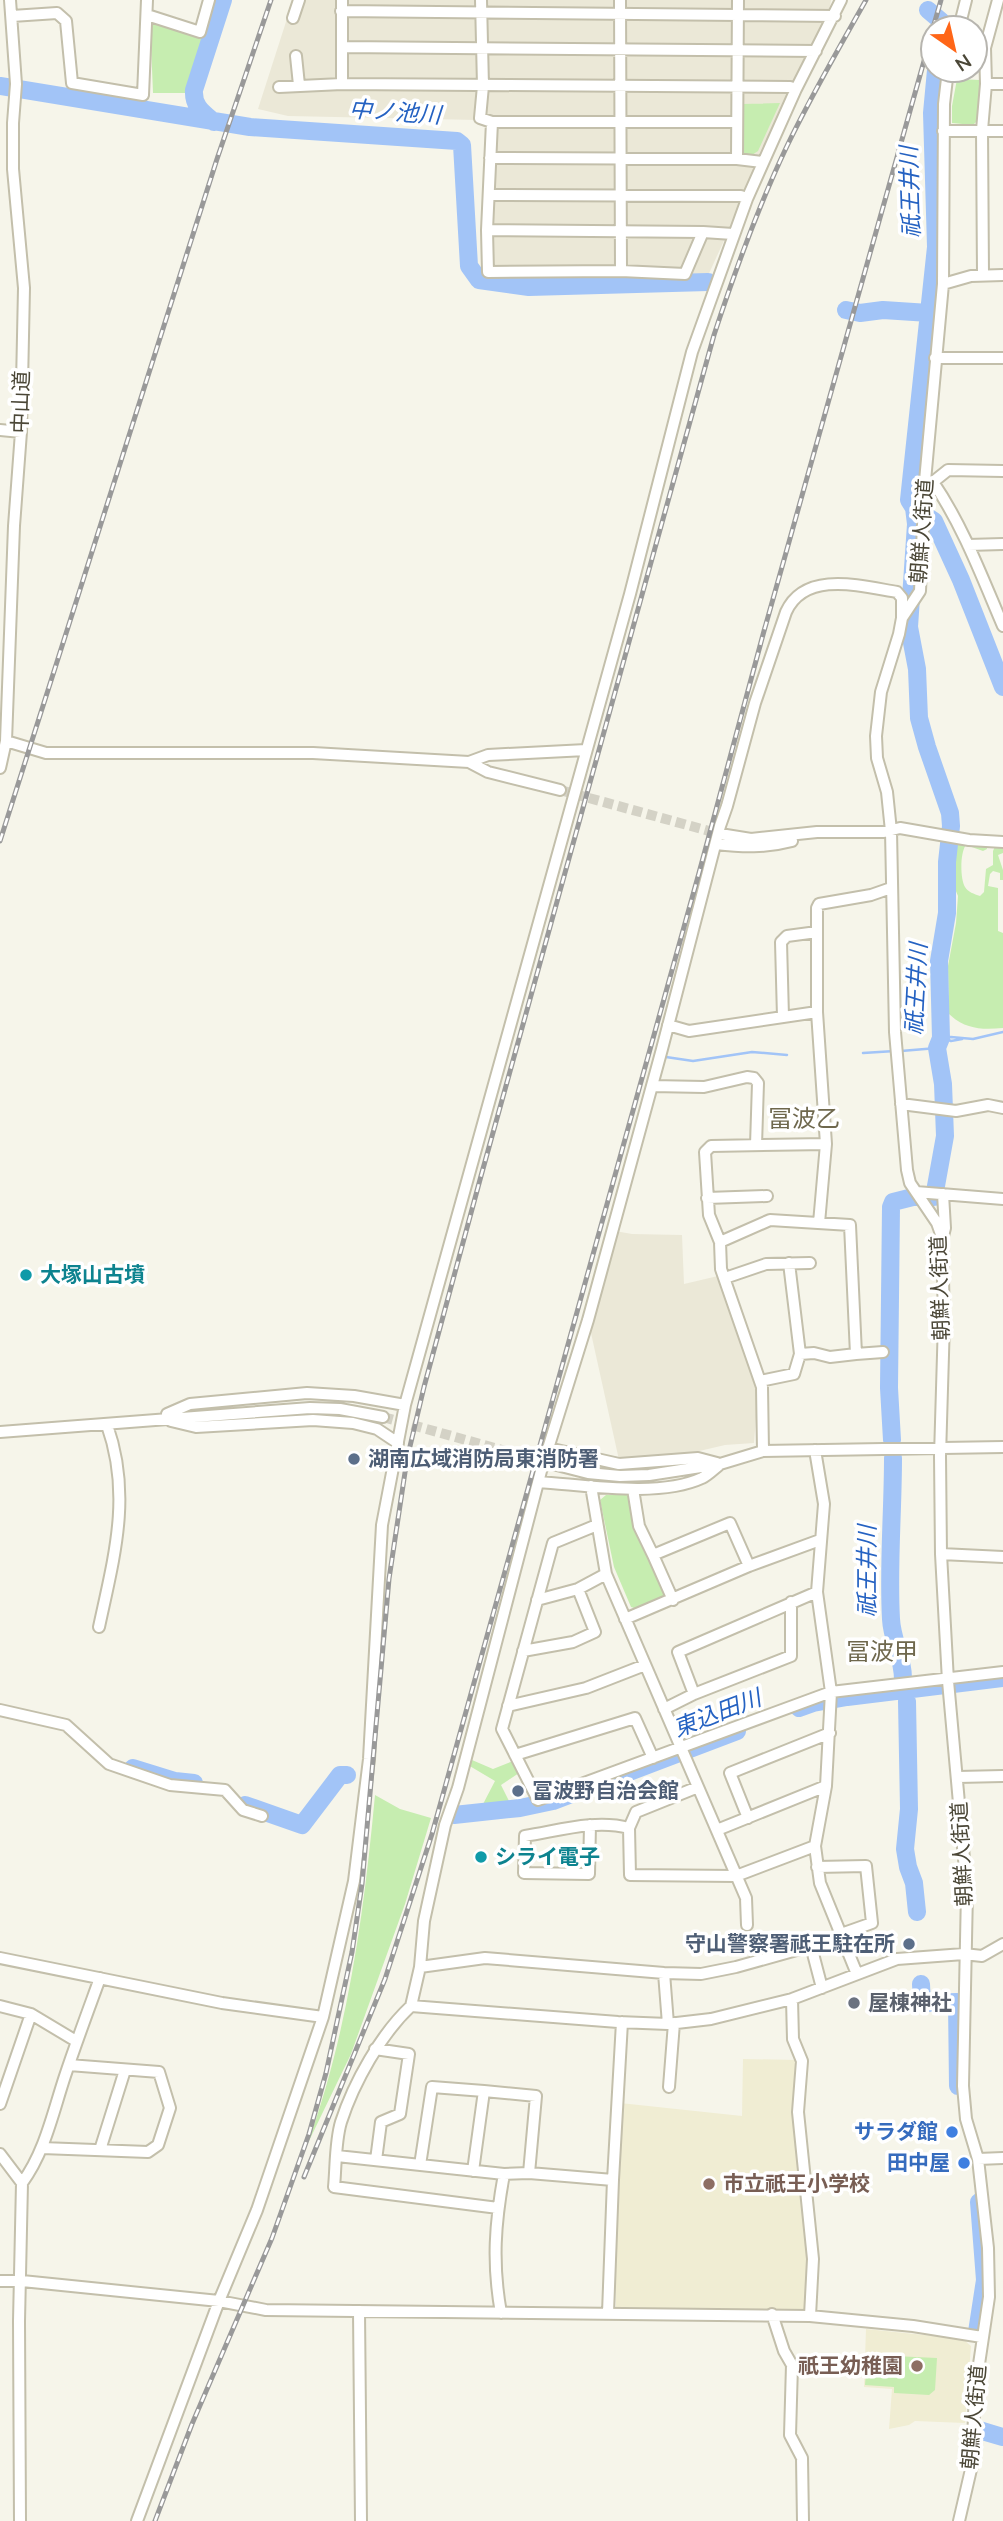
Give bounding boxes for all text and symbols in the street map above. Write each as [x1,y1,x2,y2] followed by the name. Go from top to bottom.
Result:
[919,14,989,84] north arrow
[951,49,976,77] text: N
[348,94,445,129] water label: 中ノ池川
[893,143,926,238] water label: 祇王井川
[6,370,34,434] street label: 中山道
[904,478,938,584] street label: 朝鮮人街道
[899,939,933,1036] water label: 祇王井川
[768,1103,840,1133] district label: 冨波乙
[924,1235,954,1341] street label: 朝鮮人街道
[40,1261,145,1287] place label: 大塚山古墳
[18,1267,34,1283] marker: 大塚山古墳
[368,1445,599,1471] place label: 湖南広域消防局東消防署
[346,1451,362,1467] marker: 湖南広域消防局東消防署
[852,1522,881,1617] water label: 祇王井川
[846,1636,918,1666] district label: 冨波甲
[669,1681,768,1743] water label: 東込田川
[532,1777,679,1803] place label: 冨波野自治会館
[510,1783,526,1799] marker: 冨波野自治会館
[945,1801,977,1907] street label: 朝鮮人街道
[495,1843,600,1869] place label: シライ電子
[473,1849,489,1865] marker: シライ電子
[685,1930,895,1956] place label: 守山警察署祗王駐在所
[901,1936,917,1952] marker: 守山警察署祗王駐在所
[868,1989,952,2015] place label: 屋棟神社
[846,1995,862,2011] marker: 屋棟神社
[854,2118,938,2144] place label: サラダ館
[944,2124,960,2140] marker: サラダ館
[887,2149,950,2175] place label: 田中屋
[956,2155,972,2171] marker: 田中屋
[723,2170,870,2196] place label: 市立祇王小学校
[701,2176,717,2192] marker: 市立祇王小学校
[798,2352,903,2378] place label: 祇王幼稚園
[909,2358,925,2374] marker: 祇王幼稚園
[955,2363,991,2470] street label: 朝鮮人街道

